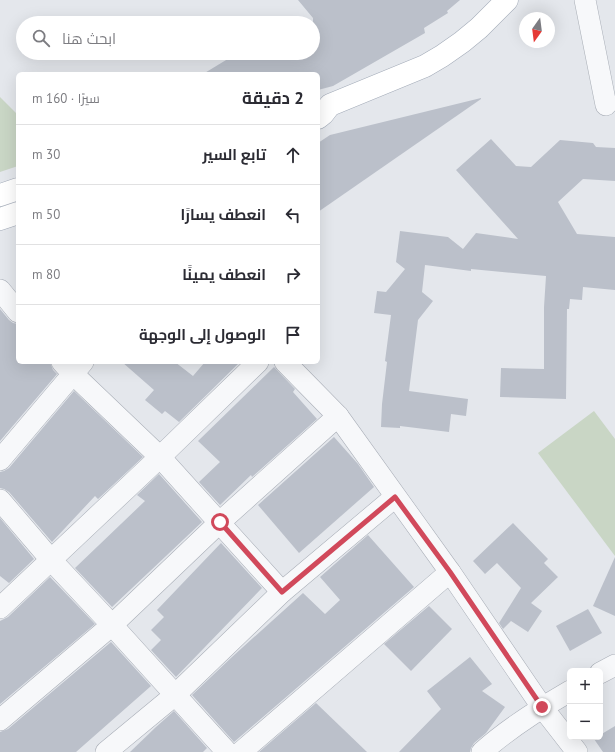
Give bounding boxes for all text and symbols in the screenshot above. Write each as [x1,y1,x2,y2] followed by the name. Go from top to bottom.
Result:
[519,12,555,48] north arrow
[16,16,320,60] search box
[30,27,52,49] icon: search
[62,29,116,48] text: ابحث هنا
[242,87,304,109] text: 2 دقيقة
[32,90,100,107] text: سيرًا · 160 m
[282,144,304,166] icon: ahead
[203,145,266,164] text: تابع السير
[32,146,60,163] text: 30 m
[282,204,304,226] icon: left
[180,205,266,224] text: انعطف يسارًا
[32,206,60,223] text: 50 m
[282,264,304,286] icon: right
[182,265,266,284] text: انعطف يمينًا
[32,266,60,283] text: 80 m
[282,324,304,346] icon: arrive
[139,325,266,344] text: الوصول إلى الوجهة
[211,513,229,531] route start
[567,668,603,740] map controls
[567,668,603,704] button: +
[533,698,551,716] route end
[567,704,603,740] button: −

